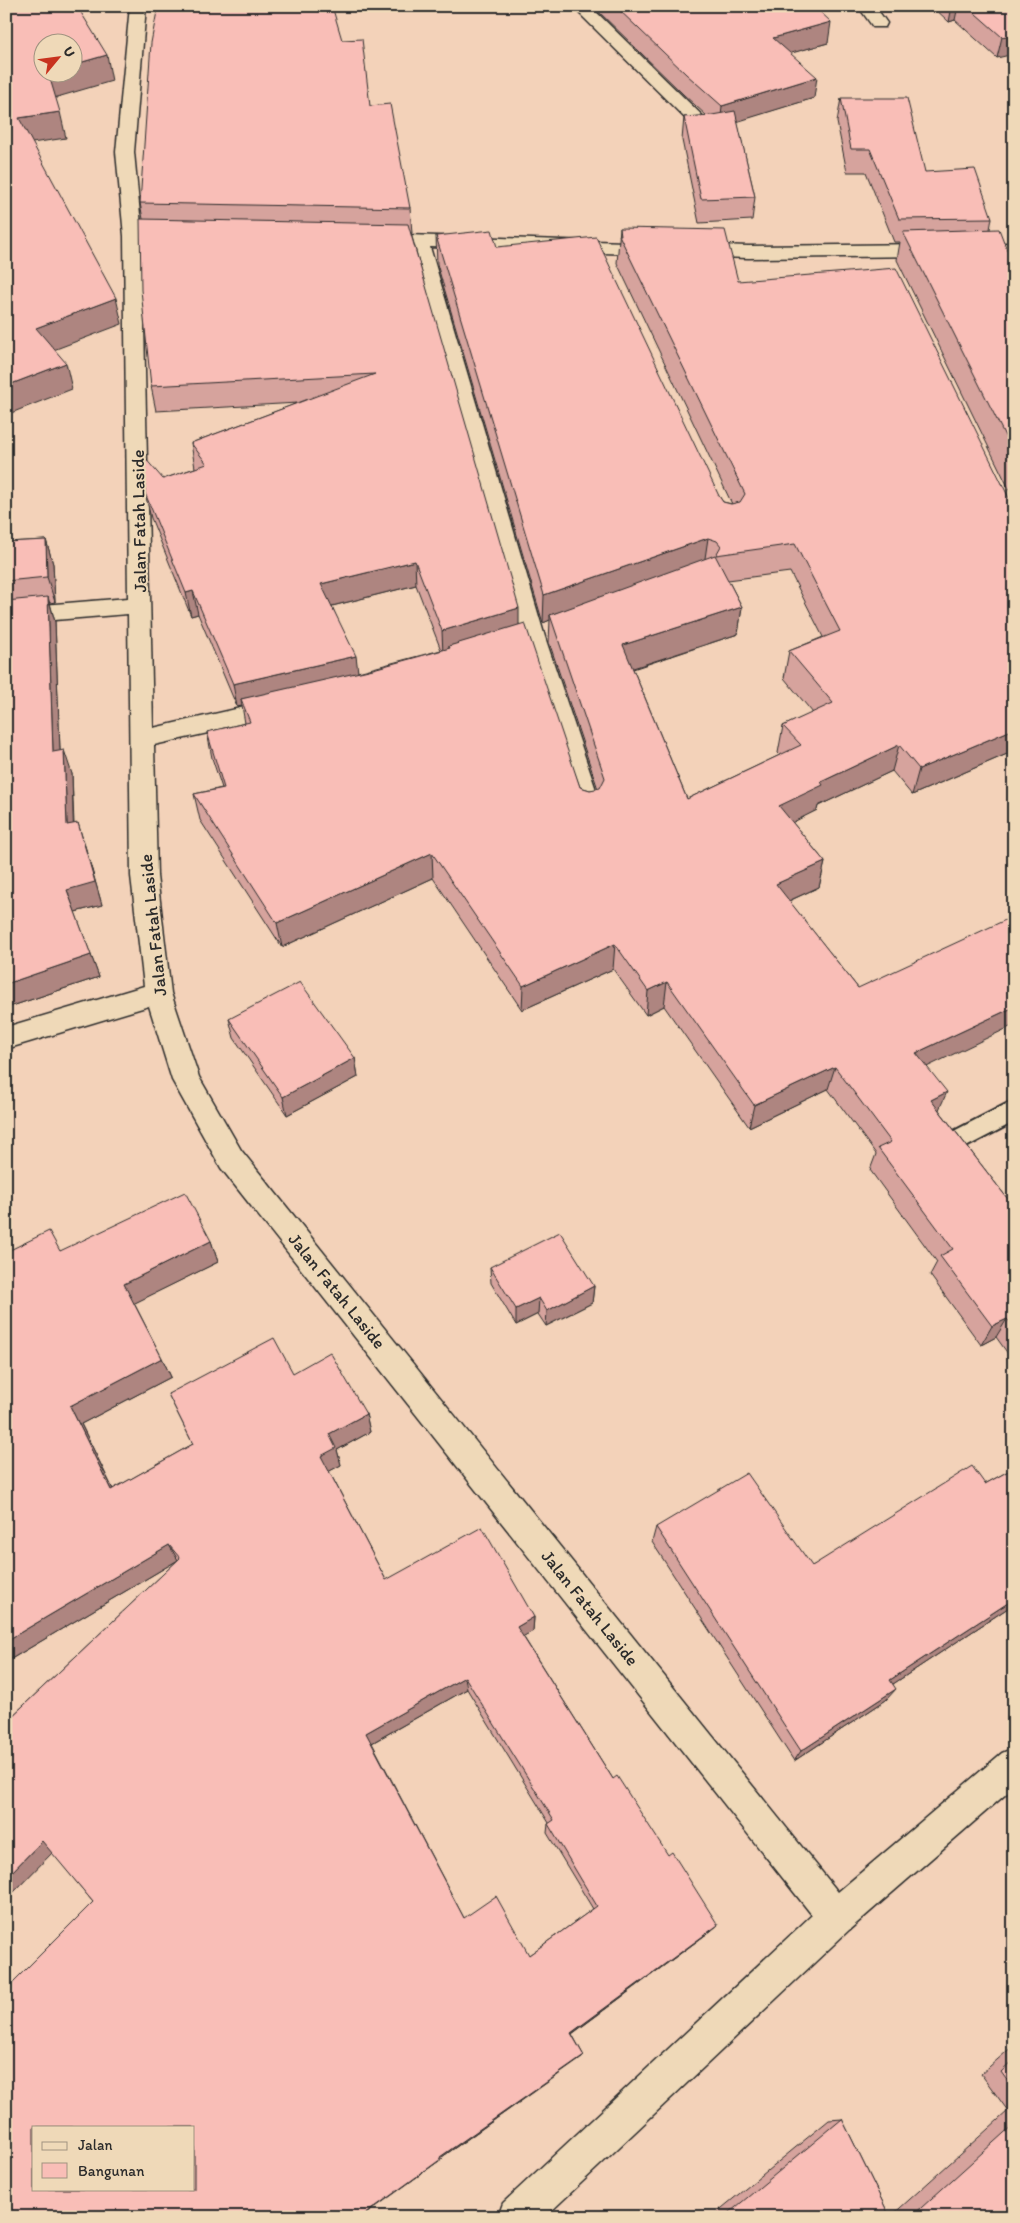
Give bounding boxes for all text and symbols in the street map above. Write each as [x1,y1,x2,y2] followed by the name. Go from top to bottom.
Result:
[32,32,82,82] north arrow
[59,44,79,60] text: U
[127,449,151,593] street label: Jalan Fatah Laside
[135,853,171,997] street label: Jalan Fatah Laside
[284,1229,390,1353] street label: Jalan Fatah Laside
[537,1546,643,1670] street label: Jalan Fatah Laside
[32,2126,195,2190] legend
[78,2136,112,2154] text: Jalan
[78,2162,145,2180] text: Bangunan

